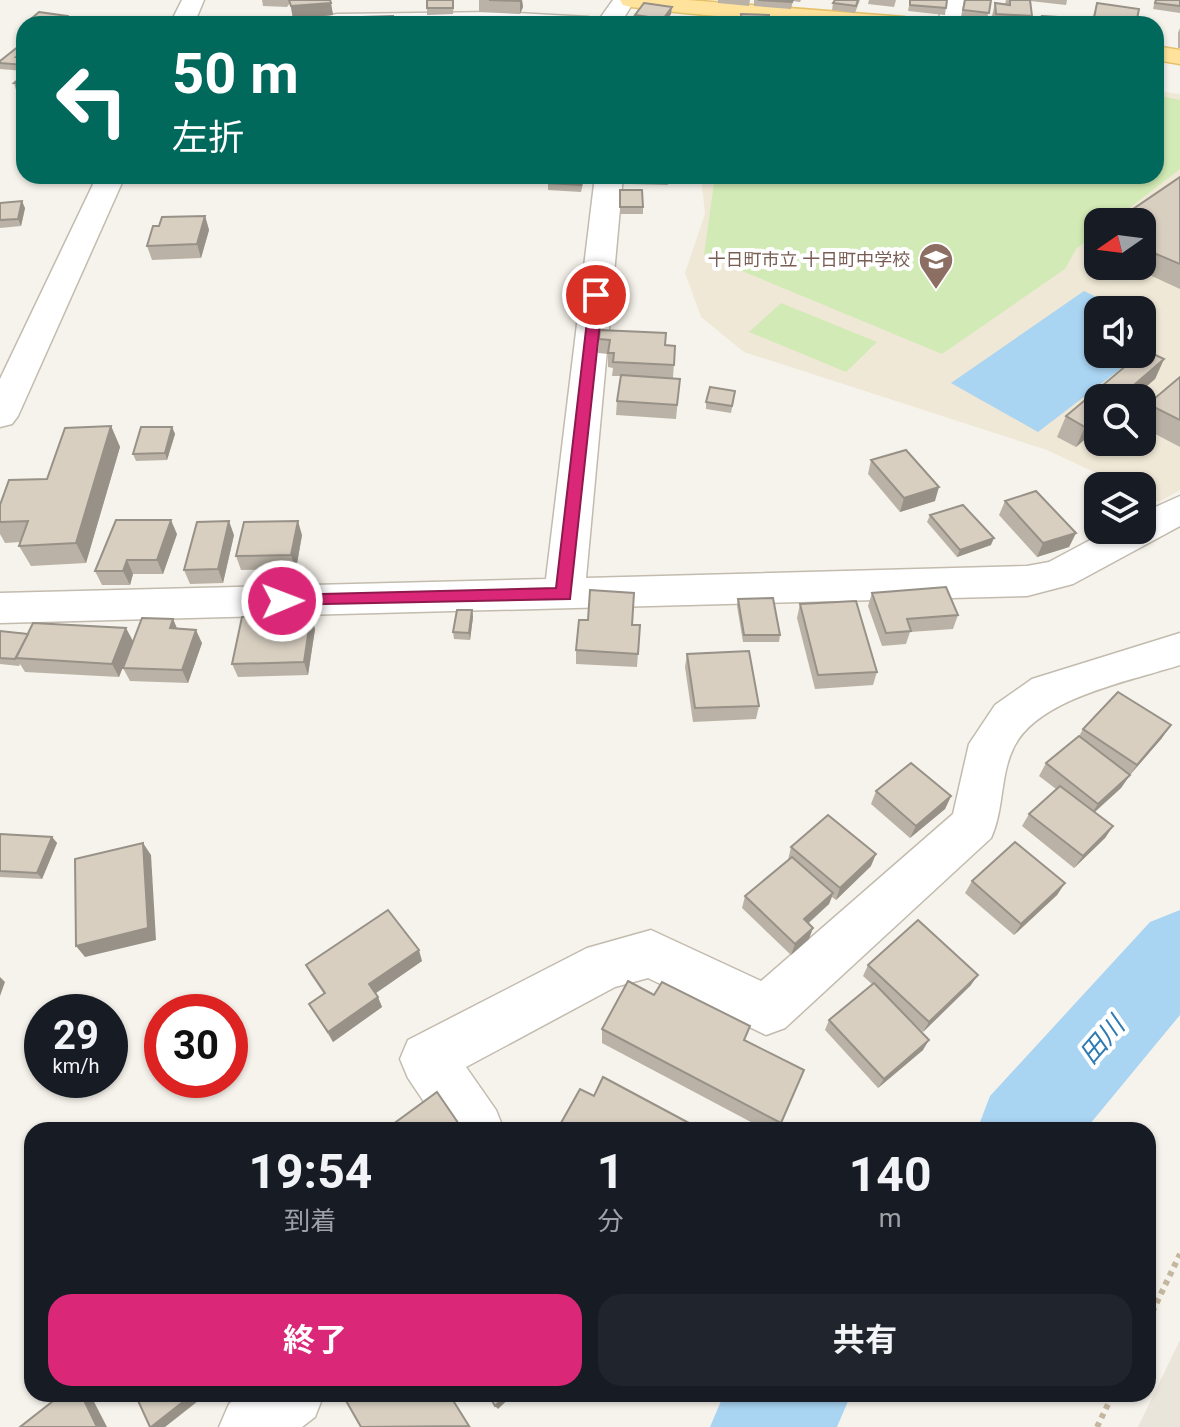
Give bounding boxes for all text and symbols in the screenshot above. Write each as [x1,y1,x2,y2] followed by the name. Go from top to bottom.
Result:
[172,41,299,107] text: 50 m
[40,48,144,152] icon: left
[172,117,244,159] text: 左折
[1084,208,1156,280] north arrow
[1084,208,1156,544] map controls
[917,241,955,291] school or university icon: 十日町市立 十日町中学校
[708,249,910,270] place label: 十日町市立 十日町中学校
[562,261,630,329] pin
[574,273,618,317] icon: arrive
[1084,296,1156,368] button: sound
[1084,384,1156,456] button: search
[1084,472,1156,544] button: layers
[240,559,324,643] position arrow
[144,994,248,1098] speed limit sign: 30
[1074,1008,1132,1069] water label: 田川
[53,1012,99,1059] text: 29
[53,1054,99,1078] text: km/h
[249,1143,372,1200] text: 19:54
[597,1143,624,1200] text: 1
[849,1146,931,1203] text: 140
[879,1203,902,1233] text: m
[284,1206,336,1236] text: 到着
[598,1206,624,1236] text: 分
[48,1294,582,1386] button: 終了
[598,1294,1132,1386] button: 共有

